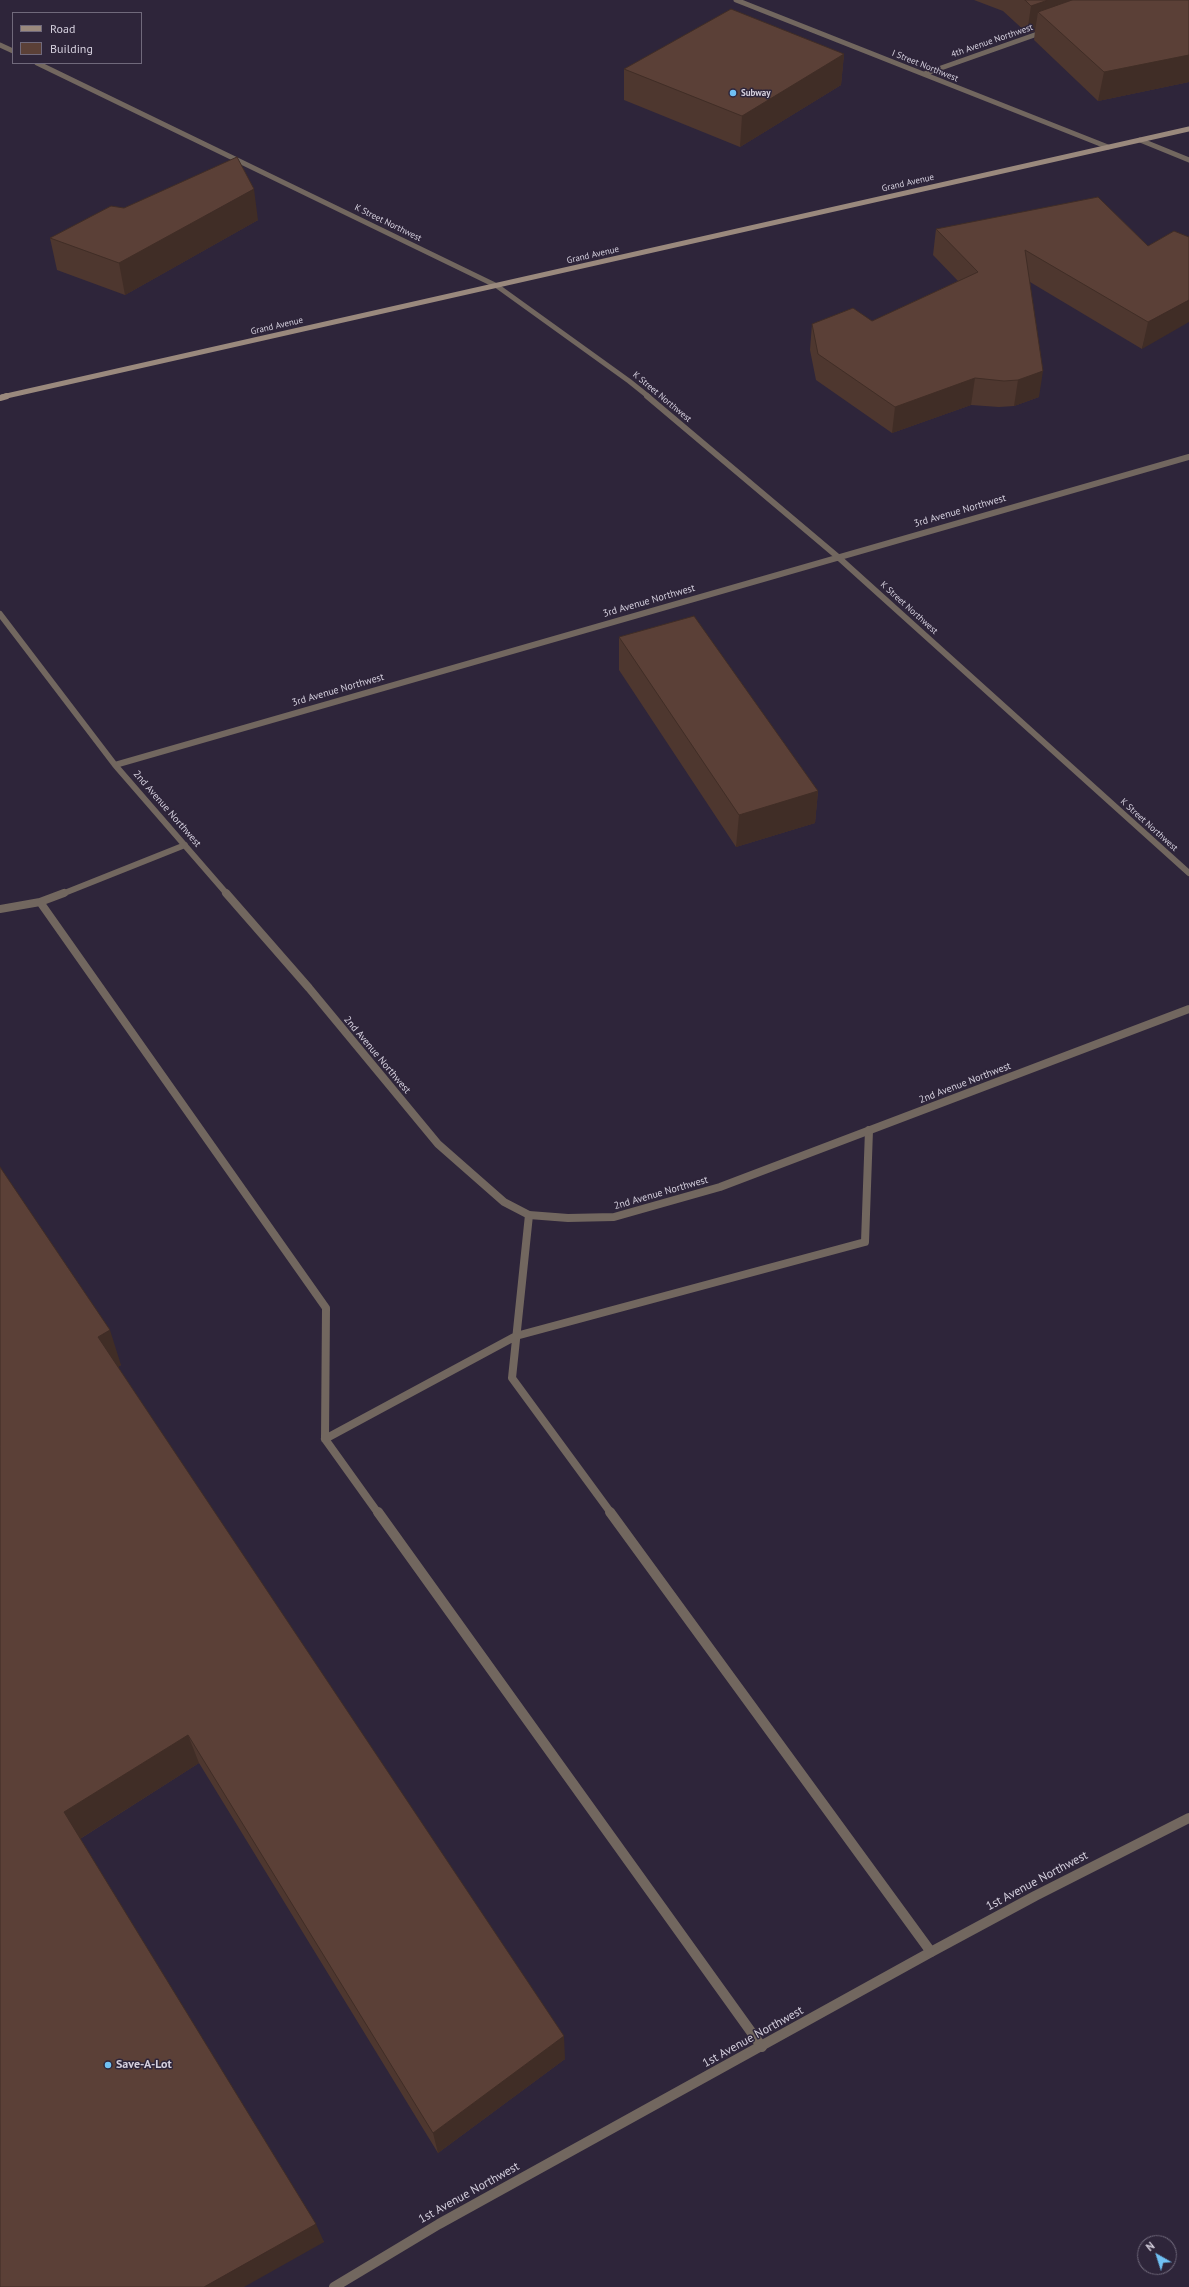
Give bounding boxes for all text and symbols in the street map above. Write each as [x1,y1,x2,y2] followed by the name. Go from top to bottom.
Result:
[12,12,142,64] legend
[50,21,75,36] text: Road
[950,22,1034,60] street label: 4th Avenue Northwest
[50,41,93,56] text: Building
[890,48,960,84] street label: I Street Northwest
[728,88,738,98] marker: Subway
[741,88,771,98] place label: Subway
[881,172,935,194] street label: Grand Avenue
[353,202,423,244] street label: K Street Northwest
[566,244,620,266] street label: Grand Avenue
[250,315,304,337] street label: Grand Avenue
[630,369,694,425] street label: K Street Northwest
[913,492,1007,530] street label: 3rd Avenue Northwest
[878,579,940,637] street label: K Street Northwest
[602,582,696,620] street label: 3rd Avenue Northwest
[291,671,385,709] street label: 3rd Avenue Northwest
[131,768,203,850] street label: 2nd Avenue Northwest
[1118,796,1180,854] street label: K Street Northwest
[341,1014,413,1096] street label: 2nd Avenue Northwest
[917,1060,1013,1106] street label: 2nd Avenue Northwest
[613,1174,709,1212] street label: 2nd Avenue Northwest
[984,1848,1090,1914] street label: 1st Avenue Northwest
[700,2003,806,2071] street label: 1st Avenue Northwest
[116,2058,172,2072] place label: Save-A-Lot
[103,2060,113,2070] marker: Save-A-Lot
[416,2159,522,2227] street label: 1st Avenue Northwest
[1137,2235,1177,2275] north arrow
[1143,2239,1157,2254] text: N

